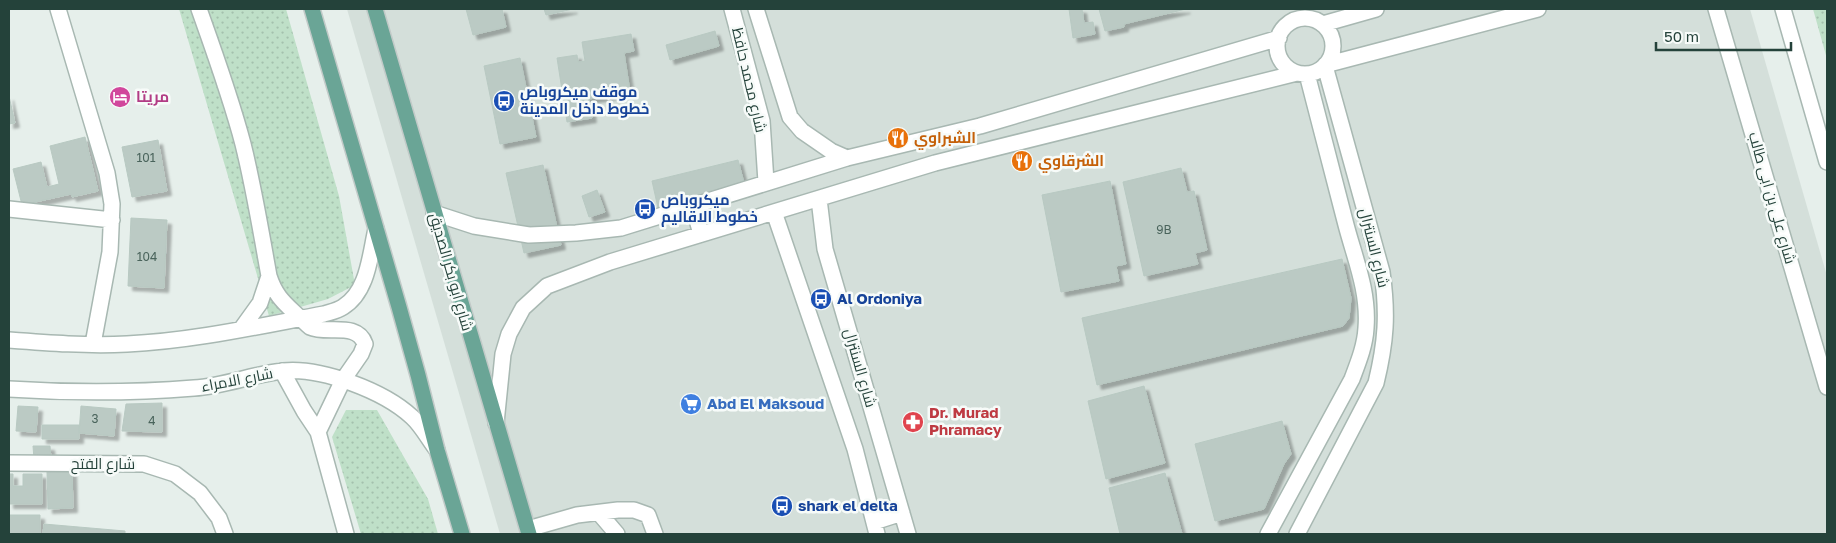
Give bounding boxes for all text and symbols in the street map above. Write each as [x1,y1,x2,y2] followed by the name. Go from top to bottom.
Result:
[1656,20,1791,52] scale bar
[726,26,771,135] street label: شارع محمد حافظ
[1664,27,1699,45] text: 50 m
[520,82,650,118] place label: موقف ميكروباص خطوط داخل المدينة
[108,85,132,109] hotel icon: مريتا
[136,87,169,106] place label: مريتا
[492,89,516,113] bus stop icon: موقف ميكروباص خطوط داخل المدينة
[886,126,910,150] restaurant icon: الشبراوي
[914,128,976,150] place label: الشبراوي
[1743,130,1800,267] street label: شارع على بن ابى طالب
[1010,149,1034,173] restaurant icon: الشرقاوي
[136,150,156,165] house number: 101
[1038,151,1104,173] place label: الشرقاوي
[661,190,758,227] place label: ميكروباص خطوط الاقاليم
[633,197,657,221] bus stop icon: ميكروباص خطوط الاقاليم
[1354,206,1394,290] street label: شارع السنترال
[424,211,477,334] street label: شارع ابو بكر الصديق
[1156,222,1172,237] house number: 9B
[137,249,157,264] house number: 104
[809,287,833,311] bus stop icon: Al Ordoniya
[837,289,922,307] place label: Al Ordoniya
[838,326,881,410] street label: شارع السنترال
[199,363,275,398] street label: شارع الامراء
[679,392,703,416] supermarket icon: Abd El Maksoud
[707,394,824,412] place label: Abd El Maksoud
[929,403,1002,438] place label: Dr. Murad Phramacy
[901,410,925,434] pharmacy icon: Dr. Murad Phramacy
[91,411,99,426] house number: 3
[148,413,156,428] house number: 4
[71,454,135,475] street label: شارع الفتح
[770,494,794,518] bus stop icon: shark el delta
[798,496,898,514] place label: shark el delta

